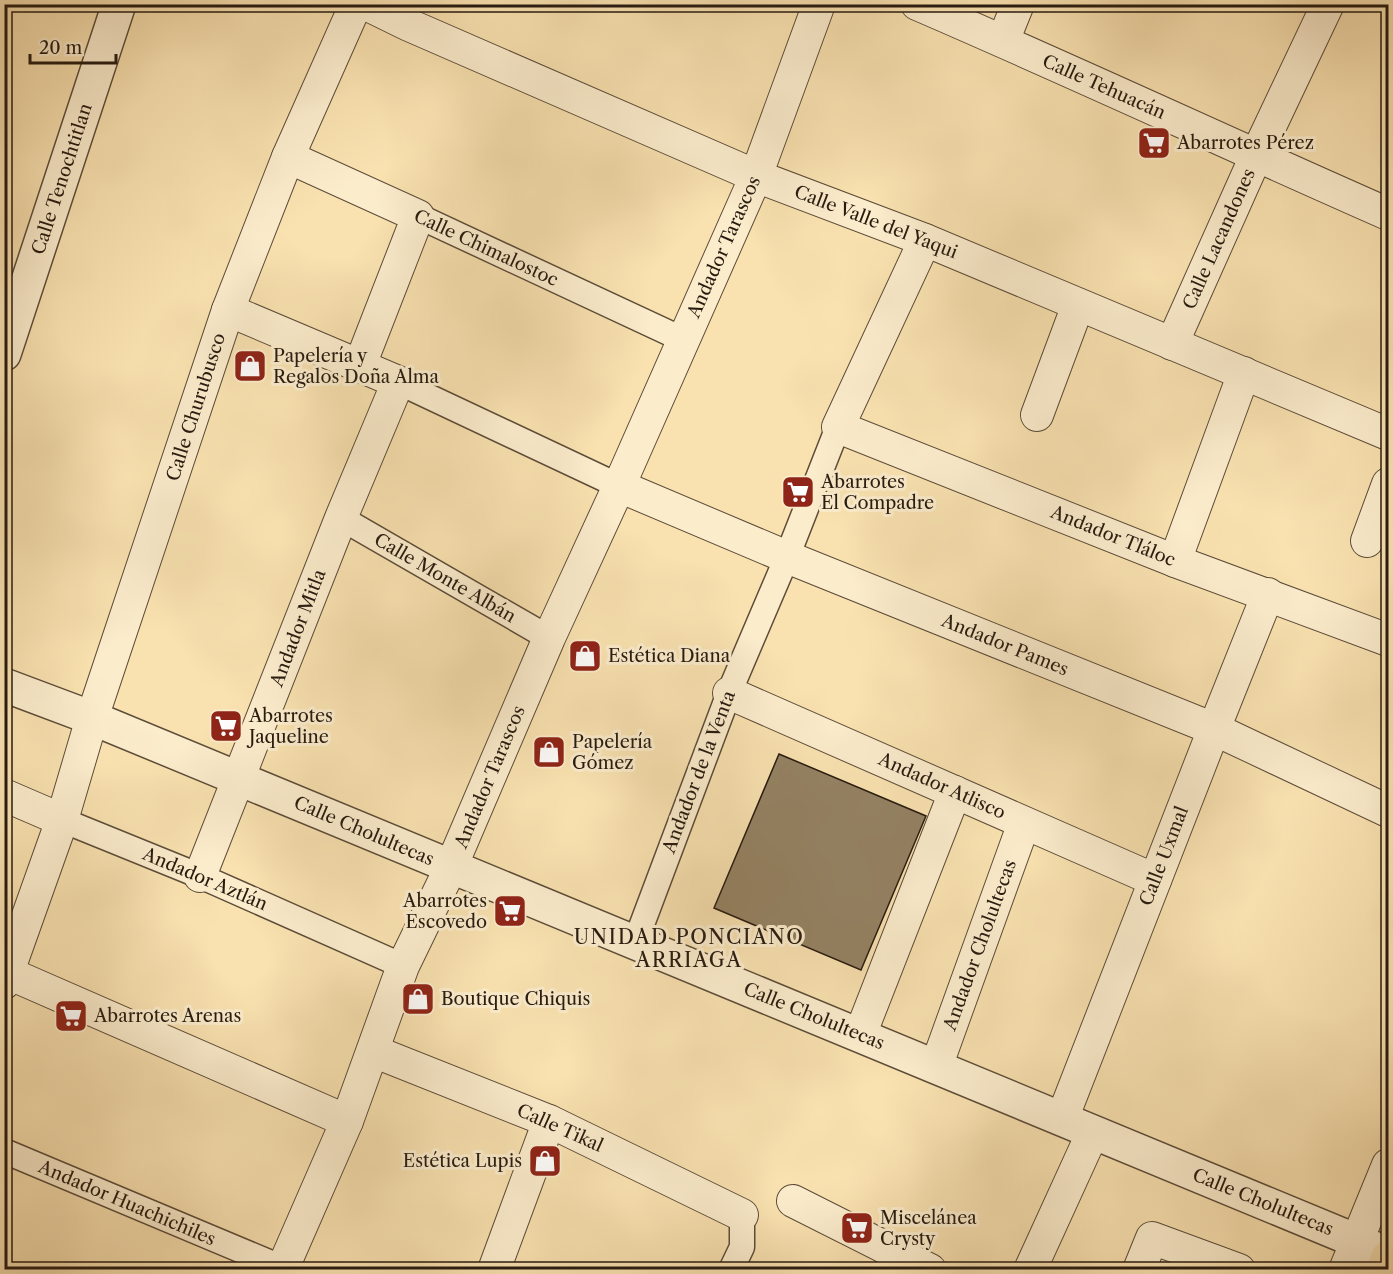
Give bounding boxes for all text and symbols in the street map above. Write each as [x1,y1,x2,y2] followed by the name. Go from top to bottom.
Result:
[30,27,116,65] scale bar
[39,37,83,59] text: 20 m
[1039,50,1169,124] street label: Calle Tehuacán
[27,101,97,257] street label: Calle Tenochtitlan
[1136,125,1172,161] supermarket icon: Abarrotes Pérez
[1176,132,1314,154] place label: Abarrotes Pérez
[1178,165,1260,313] street label: Calle Lacandones
[682,173,765,322] street label: Andador Tarascos
[791,181,961,263] street label: Calle Valle del Yaqui
[410,205,562,291] street label: Calle Chimalostoc
[162,330,230,484] street label: Calle Churubusco
[273,345,440,388] place label: Papelería y Regalos Doña Alma
[232,348,268,384] shop icon: Papelería y Regalos Doña Alma
[820,471,934,514] place label: Abarrotes El Compadre
[780,474,816,510] supermarket icon: Abarrotes El Compadre
[1046,501,1179,571] street label: Andador Tláloc
[370,529,520,627] street label: Calle Monte Albán
[265,566,331,691] street label: Andador Mitla
[937,609,1072,680] street label: Andador Pames
[567,638,603,674] shop icon: Estética Diana
[608,645,731,667] place label: Estética Diana
[658,687,740,857] street label: Andador de la Venta
[450,702,530,853] street label: Andador Tarascos
[246,705,333,748] place label: Abarrotes Jaqueline
[208,708,244,744] supermarket icon: Abarrotes Jaqueline
[572,731,653,774] place label: Papelería Gómez
[531,734,567,770] shop icon: Papelería Gómez
[874,748,1009,824] street label: Andador Atlisco
[291,792,437,870] street label: Calle Cholultecas
[1135,803,1193,909] street label: Calle Uxmal
[138,842,271,915] street label: Andador Aztlán
[938,857,1021,1034] street label: Andador Cholultecas
[402,890,487,933] place label: Abarrotes Escovedo
[492,893,528,929] supermarket icon: Abarrotes Escovedo
[574,925,804,972] district label: UNIDAD PONCIANO ARRIAGA
[740,978,888,1054] street label: Calle Cholultecas
[400,981,436,1017] shop icon: Boutique Chiquis
[441,988,590,1010] place label: Boutique Chiquis
[53,998,89,1034] supermarket icon: Abarrotes Arenas
[93,1005,241,1027] place label: Abarrotes Arenas
[513,1099,607,1157] street label: Calle Tikal
[527,1143,563,1179] shop icon: Estética Lupis
[403,1150,522,1172] place label: Estética Lupis
[34,1155,219,1250] street label: Andador Huachichiles
[1189,1164,1337,1240] street label: Calle Cholultecas
[880,1207,977,1250] place label: Miscelánea Crysty
[839,1210,875,1246] supermarket icon: Miscelánea Crysty

